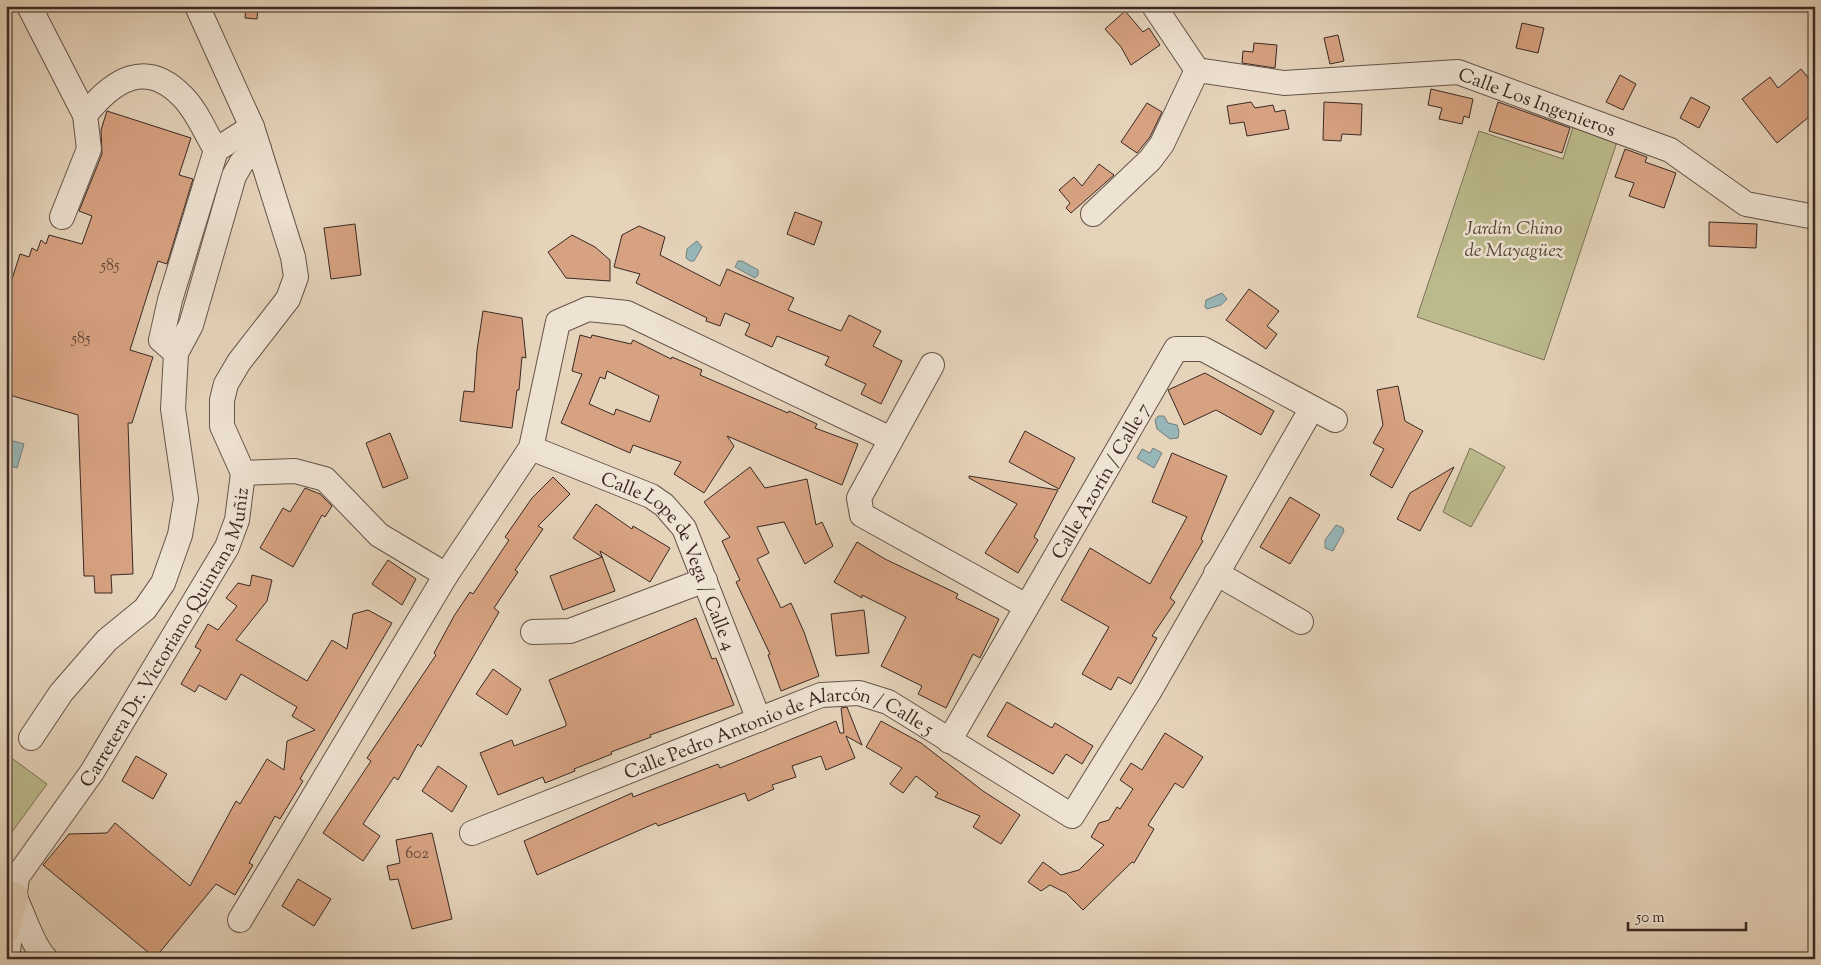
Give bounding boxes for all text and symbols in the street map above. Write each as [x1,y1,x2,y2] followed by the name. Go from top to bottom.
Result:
[1454,62,1619,145] street label: Calle Los Ingenieros
[1464,216,1564,265] park label: Jardín Chino de Mayagüez
[100,255,120,278] house number: 585
[71,328,91,351] house number: 585
[1046,398,1158,565] street label: Calle Azorín / Calle 7
[596,466,742,655] street label: Calle Lope de Vega / Calle 4
[74,486,257,794] street label: Carretera Dr. Victoriano Quintana Muñiz
[620,682,939,788] street label: Calle Pedro Antonio de Alarcón / Calle 5
[405,843,429,866] house number: 602
[1628,900,1746,932] scale bar
[1635,908,1665,929] text: 50 m

